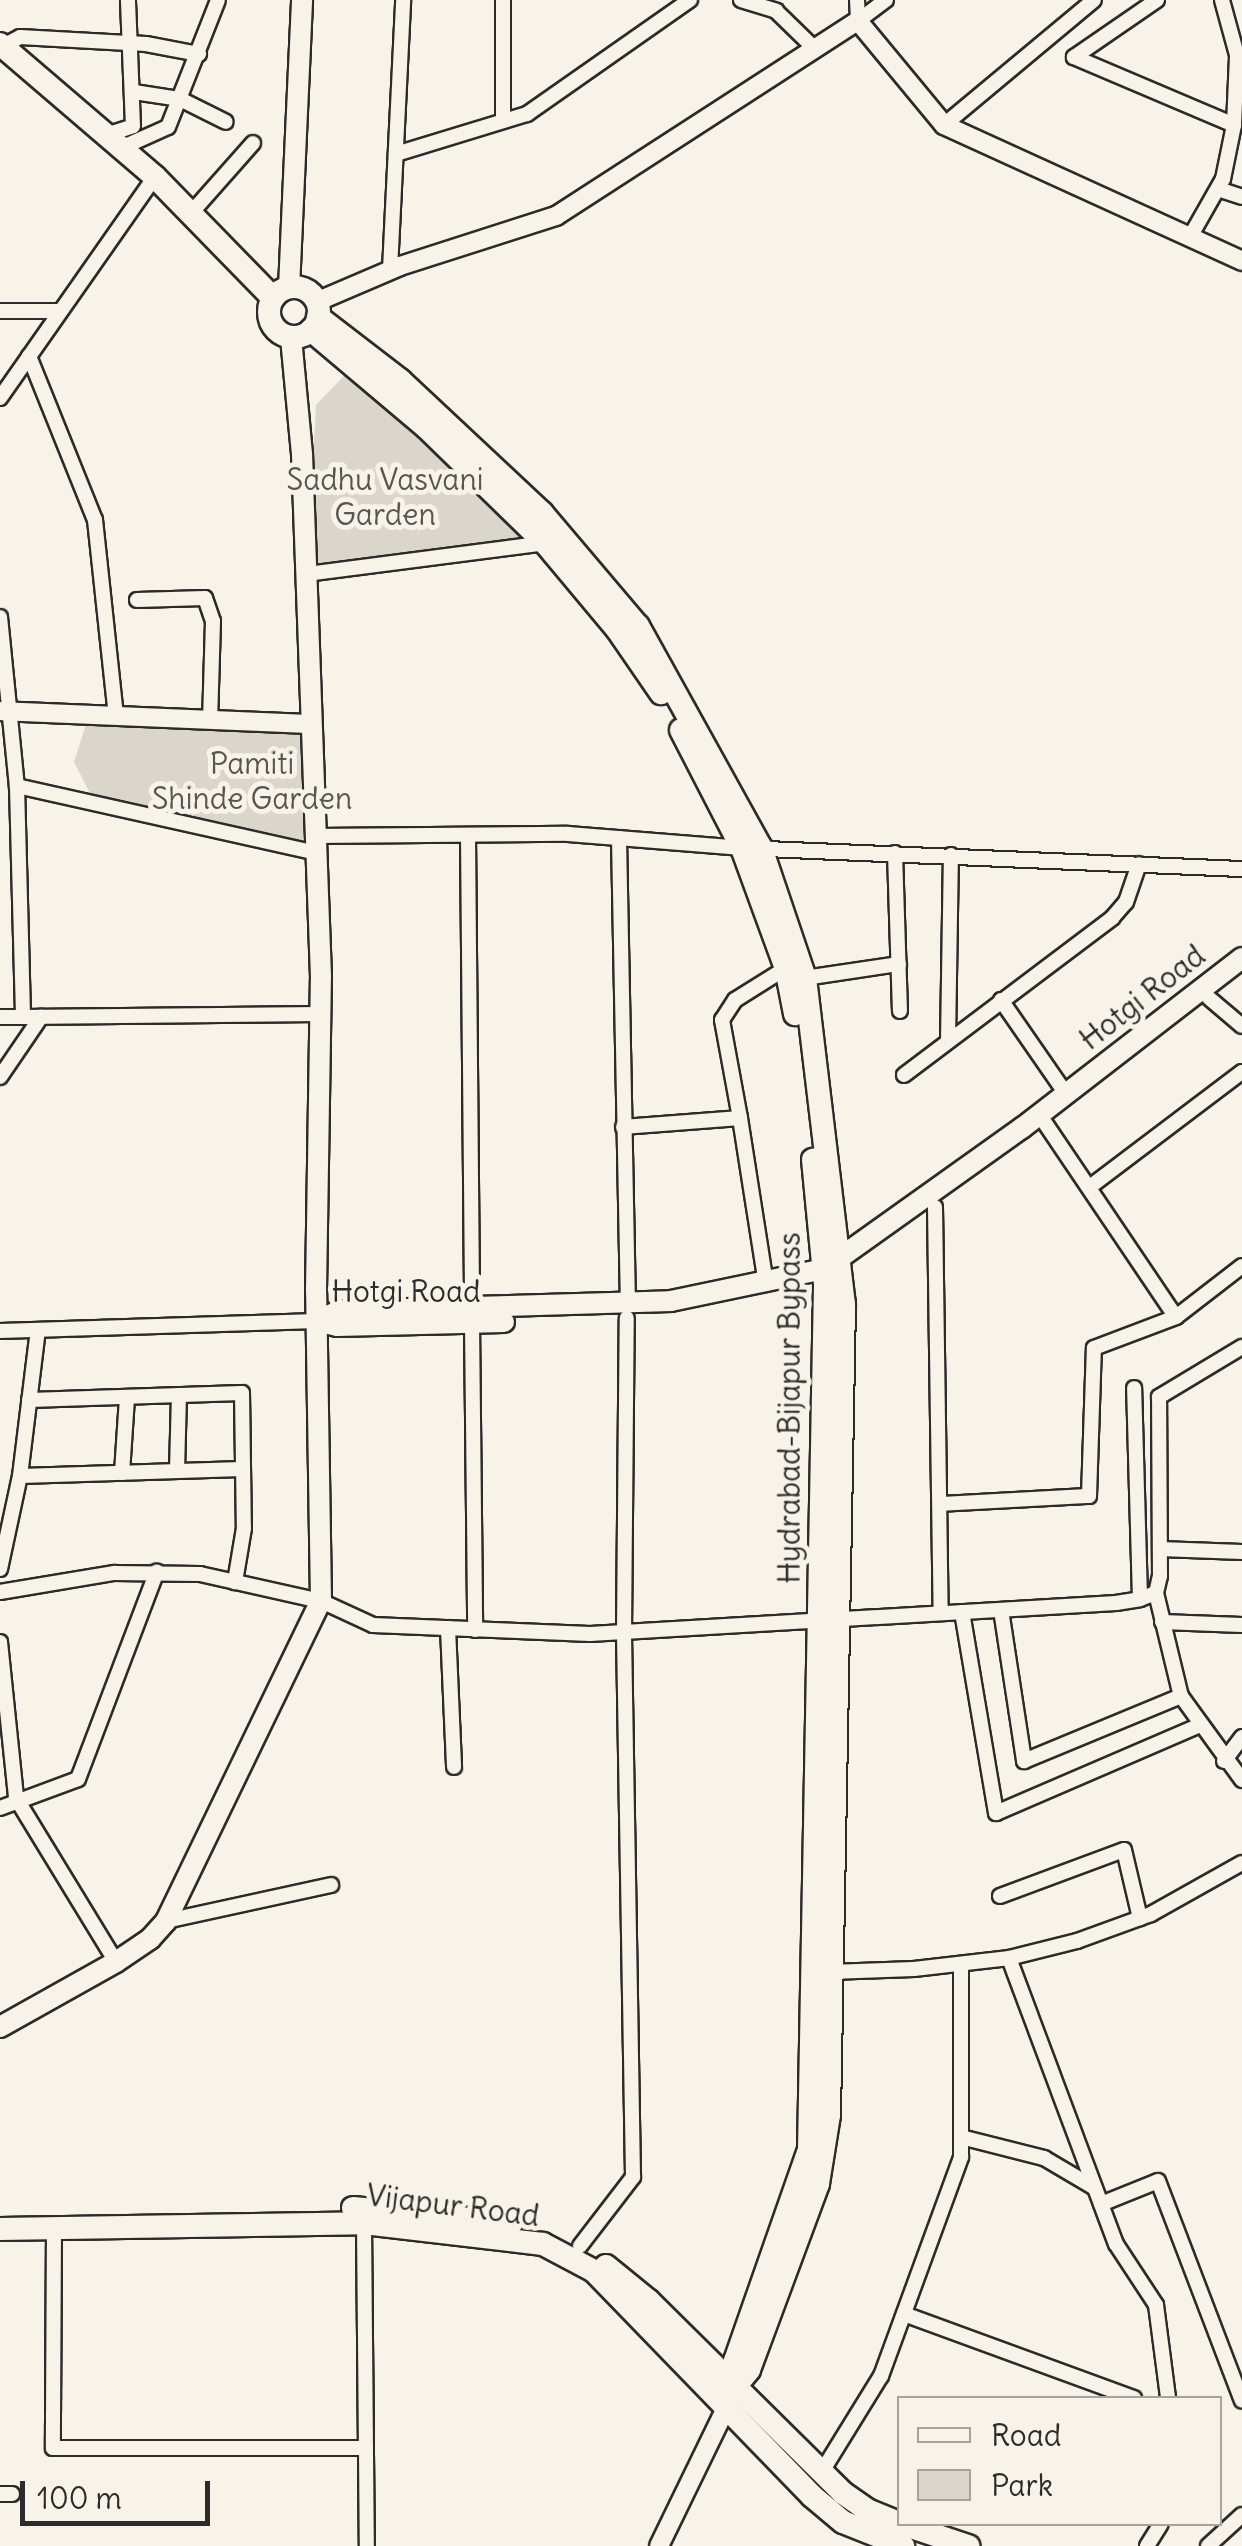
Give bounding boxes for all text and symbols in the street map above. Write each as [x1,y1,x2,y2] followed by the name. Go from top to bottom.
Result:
[286,461,484,532] park label: Sadhu Vasvani Garden
[152,745,352,816] park label: Pamiti Shinde Garden
[1072,937,1212,1057] street label: Hotgi Road
[771,1232,807,1584] street label: Hydrabad-Bijapur Bypass
[331,1273,481,1309] street label: Hotgi Road
[365,2177,541,2233] street label: Vijapur Road
[897,2396,1222,2526] legend
[991,2416,1061,2454] text: Road
[25,2461,215,2523] scale bar
[991,2466,1053,2504] text: Park
[37,2479,122,2517] text: 100 m

